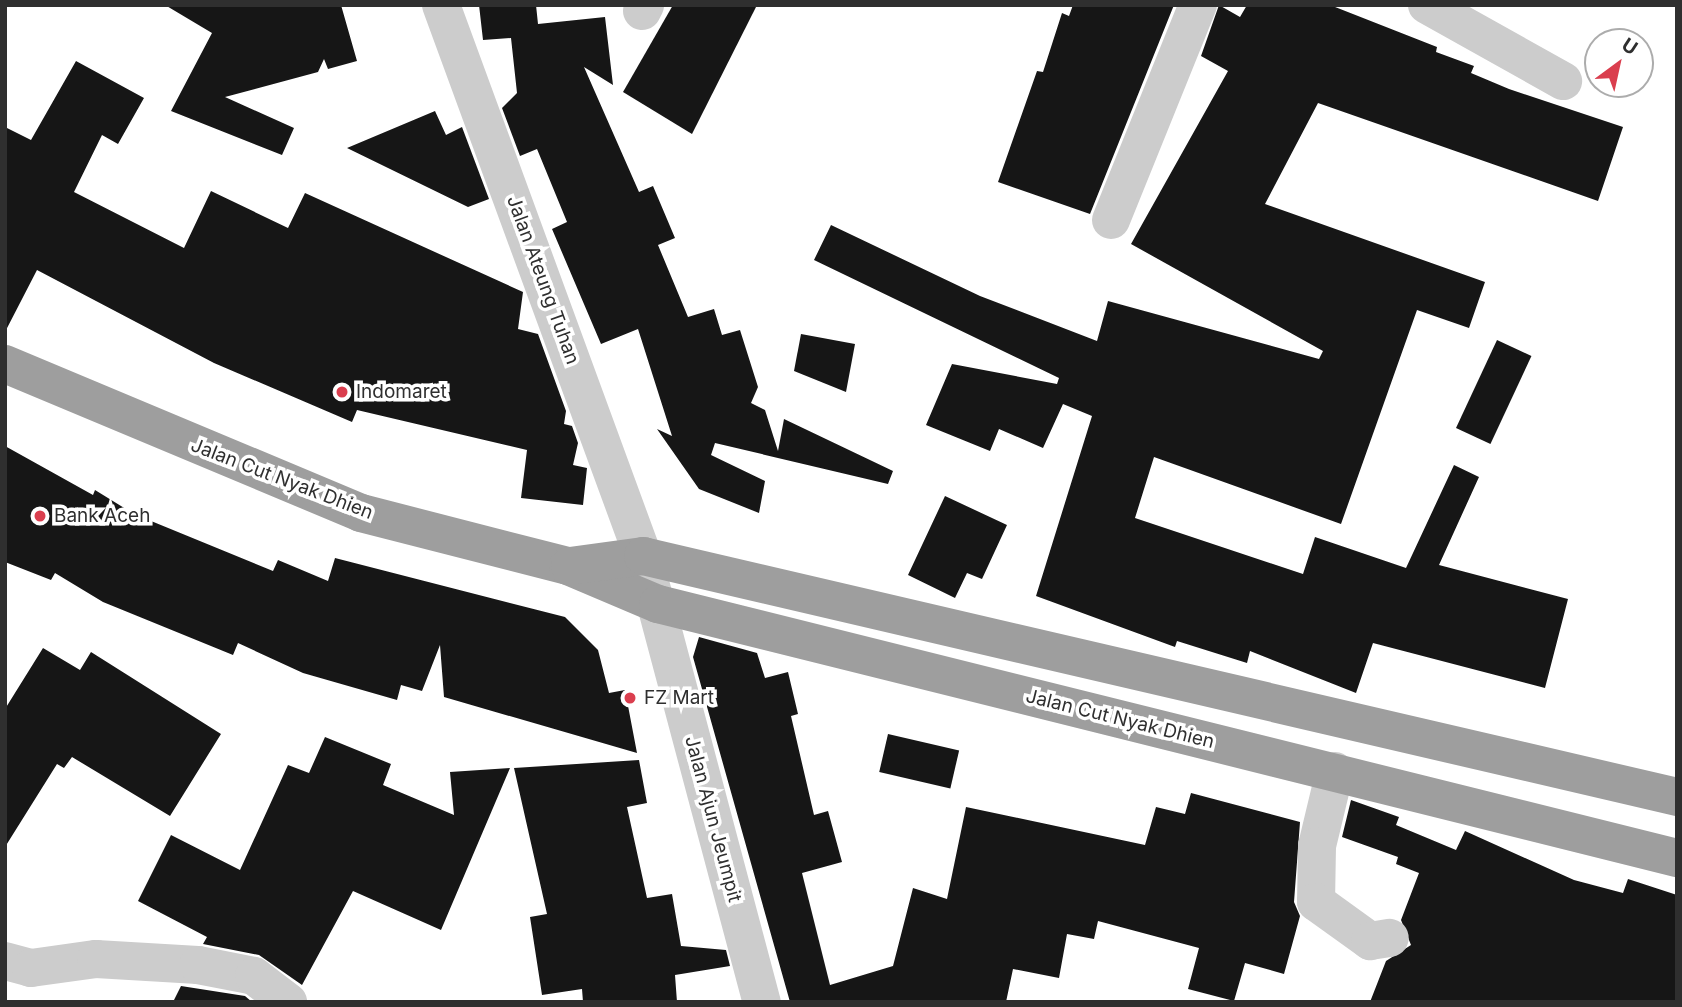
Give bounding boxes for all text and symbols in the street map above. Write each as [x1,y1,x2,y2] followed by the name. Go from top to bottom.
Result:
[1584,28,1654,98] north arrow
[1618,33,1642,60] text: U
[502,193,584,367] street label: Jalan Ateung Tuhan
[356,381,447,403] place label: Indomaret
[334,384,350,400] marker: Indomaret
[188,434,376,524] street label: Jalan Cut Nyak Dhien
[54,505,150,527] place label: Bank Aceh
[32,508,48,524] marker: Bank Aceh
[1023,685,1217,753] street label: Jalan Cut Nyak Dhien
[644,687,714,709] place label: FZ Mart
[622,690,638,706] marker: FZ Mart
[680,733,746,905] street label: Jalan Ajun Jeumpit

